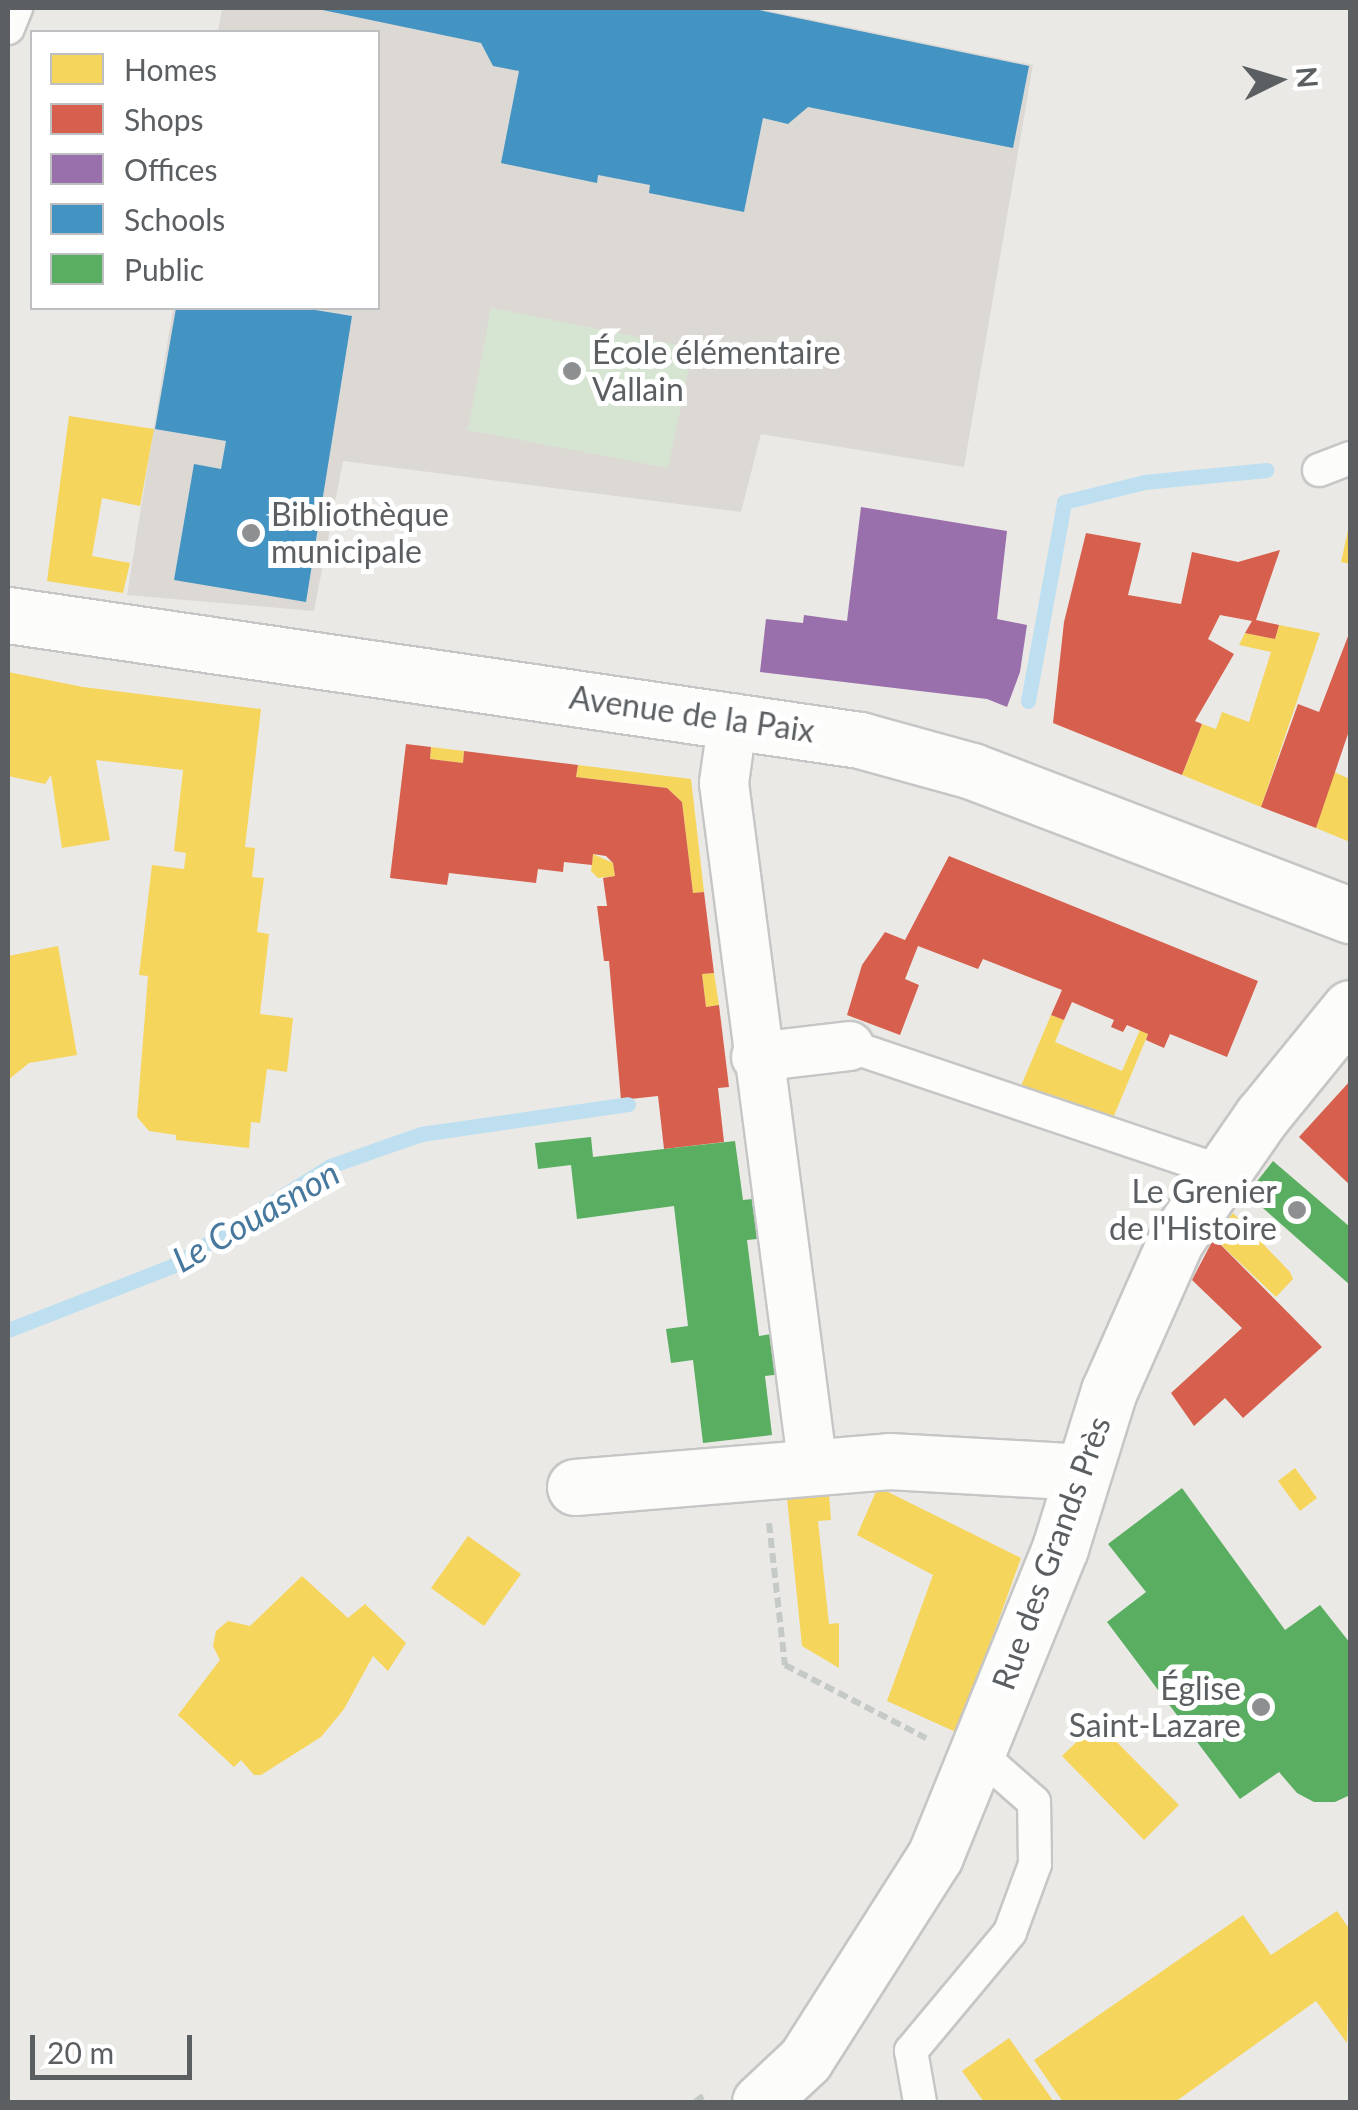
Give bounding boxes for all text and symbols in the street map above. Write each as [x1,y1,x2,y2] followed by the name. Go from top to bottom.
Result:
[30,30,380,310] legend
[1228,30,1328,130] north arrow
[124,51,217,87] text: Homes
[1290,65,1326,90] text: N
[124,101,204,137] text: Shops
[124,151,217,187] text: Offices
[124,201,225,237] text: Schools
[124,251,204,287] text: Public
[592,334,841,409] place label: École élémentaire Vallain
[561,360,583,382] marker: École élémentaire Vallain
[271,496,449,571] place label: Bibliothèque municipale
[240,522,262,544] marker: Bibliothèque municipale
[567,678,817,750] street label: Avenue de la Paix
[164,1150,346,1280] water label: Le Couasnon
[1109,1173,1277,1248] place label: Le Grenier de l'Histoire
[1286,1199,1308,1221] marker: Le Grenier de l'Histoire
[984,1411,1118,1695] street label: Rue des Grands Près
[1069,1670,1241,1745] place label: Église Saint-Lazare
[1250,1696,1272,1718] marker: Église Saint-Lazare
[35,2015,198,2077] scale bar
[47,2034,114,2070] text: 20 m

